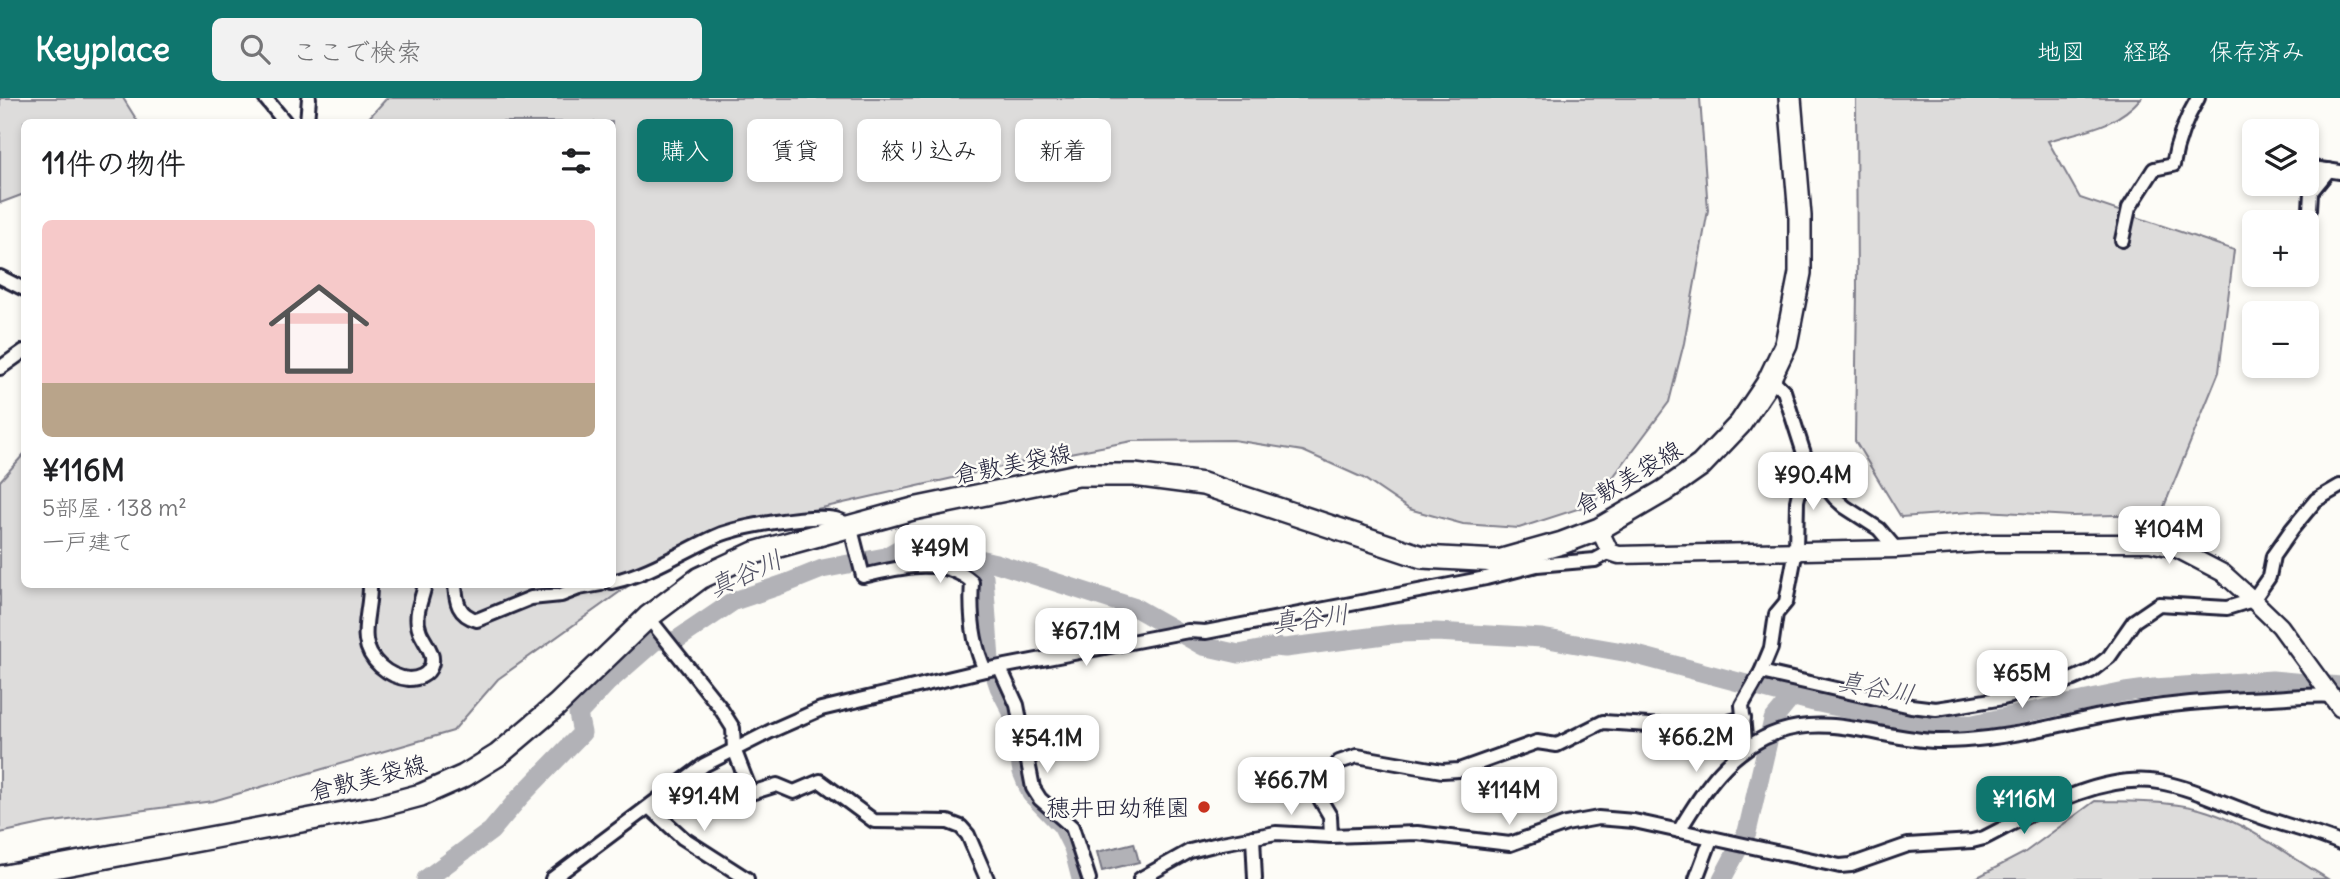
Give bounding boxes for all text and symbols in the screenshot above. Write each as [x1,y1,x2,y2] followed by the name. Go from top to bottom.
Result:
[212,18,702,81] search box
[35,28,170,70] text: Keyplace
[236,30,274,68] icon: search
[292,35,422,68] text: ここで検索
[2037,36,2085,66] text: 地図
[2123,36,2171,66] text: 経路
[2209,36,2305,66] text: 保存済み
[637,119,733,182] chip: 購入
[747,119,843,182] chip: 賃貸
[857,119,1001,182] chip: 絞り込み
[1015,119,1111,182] chip: 新着
[2242,119,2319,378] map controls
[2242,119,2319,196] button: layers
[557,142,595,180] icon: filters
[42,144,186,182] text: 11件の物件
[2242,210,2319,287] button: +
[256,266,382,392] icon: home
[2242,301,2319,378] button: −
[1569,433,1687,521] street label: 倉敷美袋線
[951,437,1075,489] street label: 倉敷美袋線
[42,451,125,489] text: ¥116M
[1756,452,1870,512] pin: ¥90.4M
[1774,460,1852,489] text: ¥90.4M
[42,493,187,522] text: 5部屋 · 138 m²
[2120,506,2218,566] pin: ¥104M
[2134,514,2204,543] text: ¥104M
[899,526,981,585] pin: ¥49M
[42,527,134,556] text: 一戸建て
[911,533,969,562] text: ¥49M
[703,542,787,604] water label: 真谷川
[1269,597,1351,639] water label: 真谷川
[1029,608,1143,668] pin: ¥67.1M
[1051,616,1121,645] text: ¥67.1M
[1981,650,2063,710] pin: ¥65M
[1993,658,2051,687] text: ¥65M
[1835,663,1917,711] water label: 真谷川
[1639,714,1753,774] pin: ¥66.2M
[990,716,1104,775] pin: ¥54.1M
[1658,722,1734,751] text: ¥66.2M
[1011,723,1083,752] text: ¥54.1M
[306,748,430,806] street label: 倉敷美袋線
[1234,758,1348,817] pin: ¥66.7M
[1254,765,1328,794] text: ¥66.7M
[1460,768,1558,827] pin: ¥114M
[647,774,761,833] pin: ¥91.4M
[1477,775,1541,804] text: ¥114M
[1975,776,2073,836] pin: ¥116M
[668,781,740,810] text: ¥91.4M
[1992,784,2056,813] text: ¥116M
[1046,792,1190,822] place label: 穂井田幼稚園
[1196,799,1212,815] marker: 穂井田幼稚園

